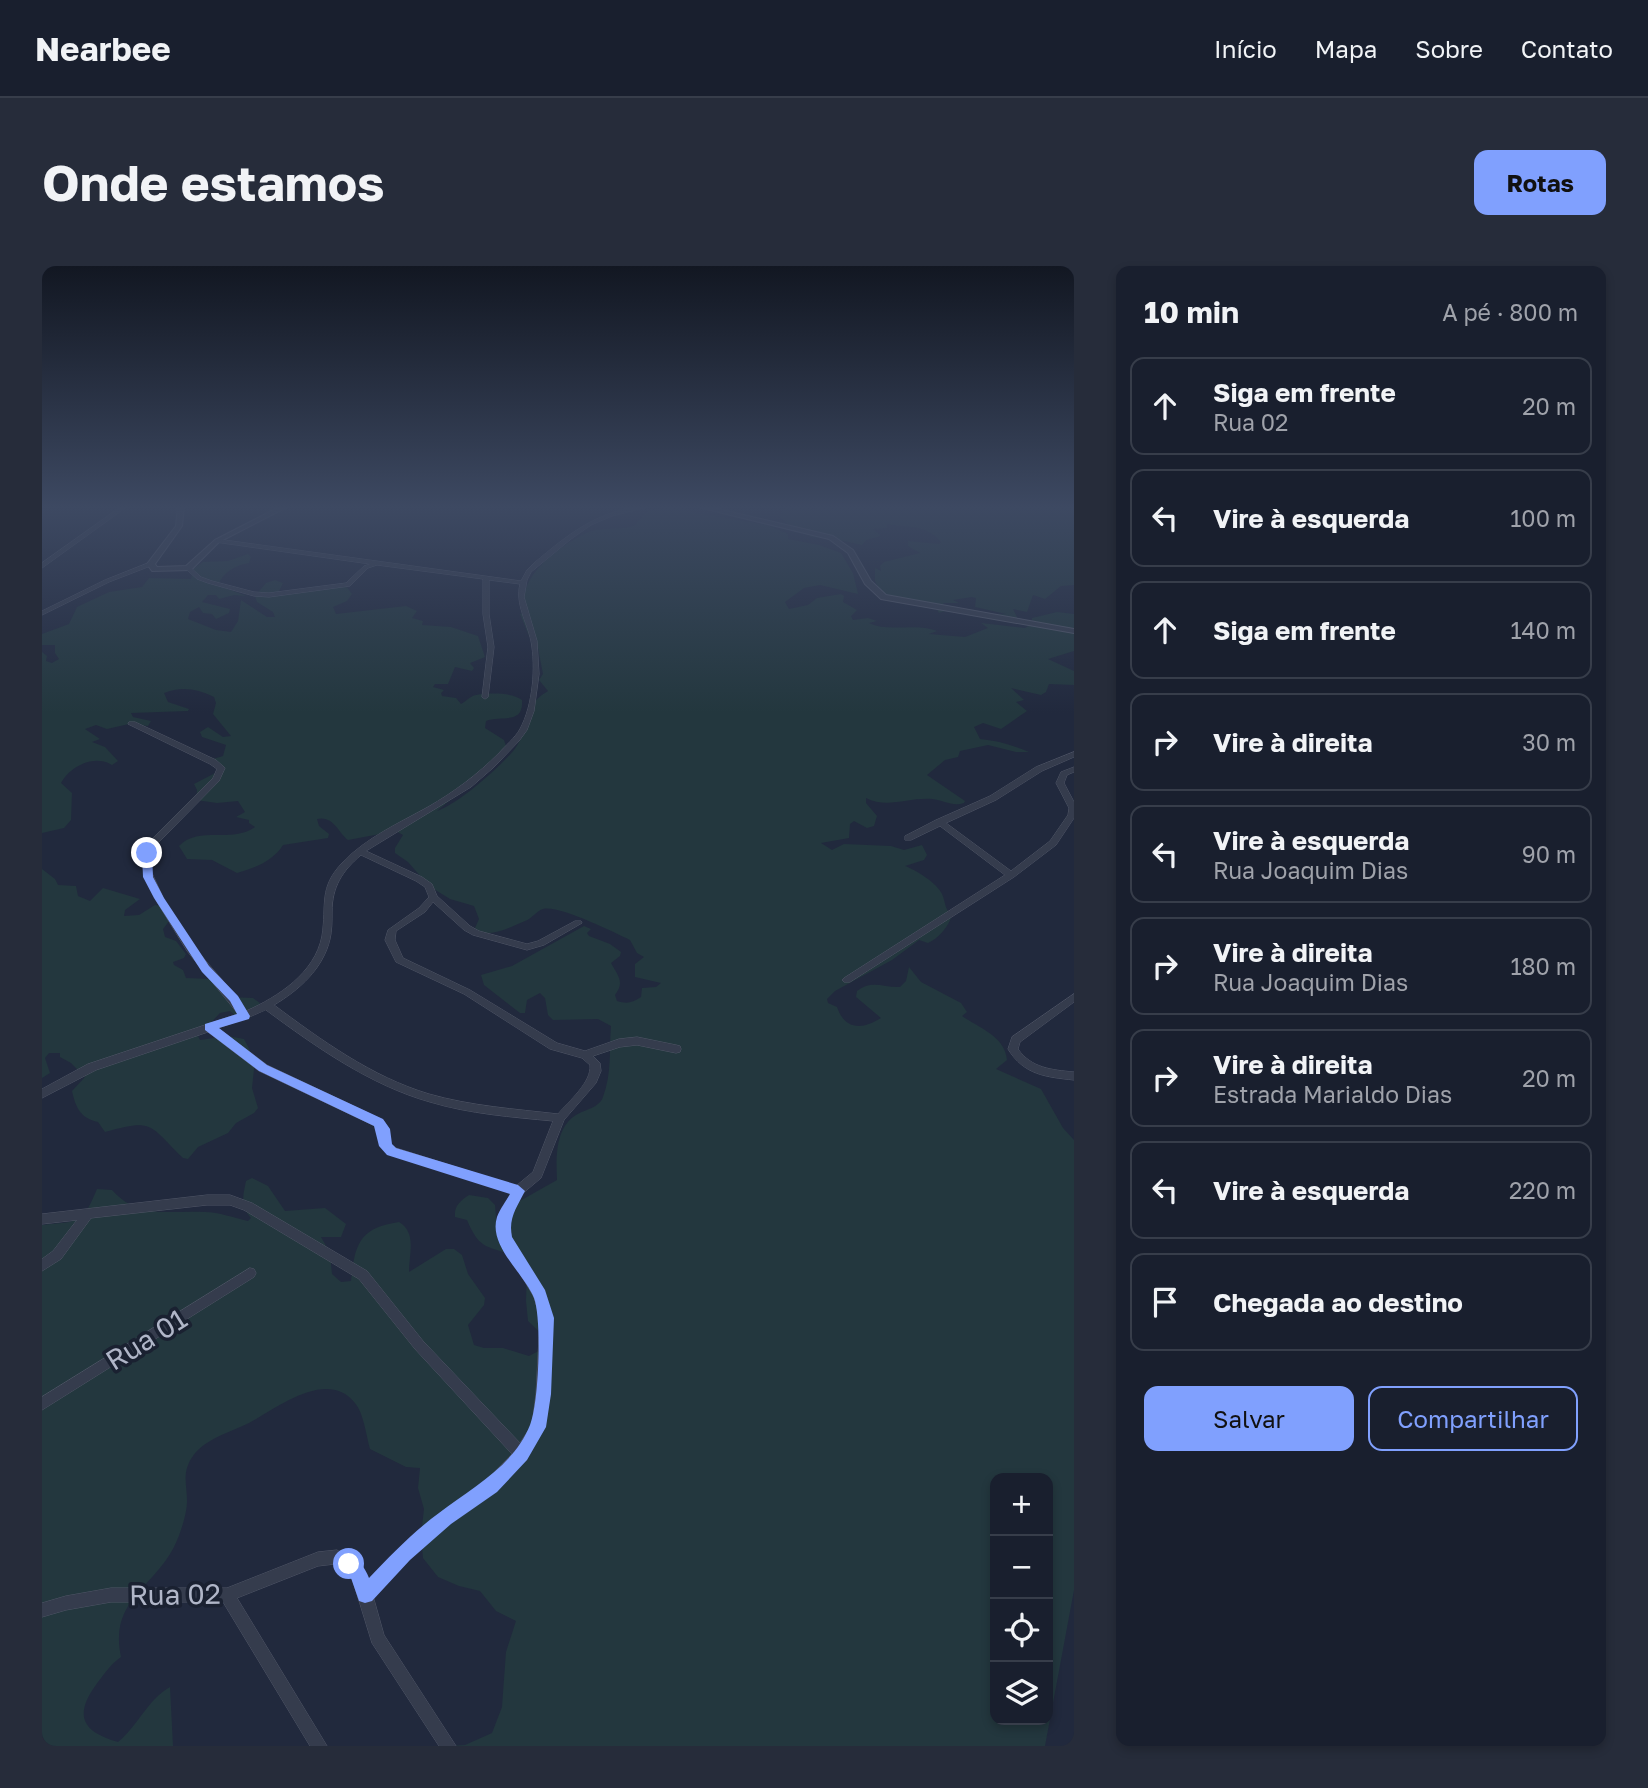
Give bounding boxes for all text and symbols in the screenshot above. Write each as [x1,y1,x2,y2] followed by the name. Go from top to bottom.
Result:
[35,29,171,68] text: Nearbee
[1214,34,1277,63] text: Início
[1315,34,1377,63] text: Mapa
[1415,34,1483,63] text: Sobre
[1521,34,1613,63] text: Contato
[1474,150,1606,215] button: Rotas
[42,153,385,212] text: Onde estamos
[1144,294,1239,330] text: 10 min
[1442,298,1578,326] text: A pé · 800 m
[1213,377,1396,408] text: Siga em frente
[1146,387,1184,425] icon: ahead
[1522,392,1576,420] text: 20 m
[1213,408,1288,436] text: Rua 02
[1146,499,1184,537] icon: left
[1213,503,1409,534] text: Vire à esquerda
[1510,504,1576,532] text: 100 m
[1146,611,1184,649] icon: ahead
[1213,615,1396,646] text: Siga em frente
[1510,616,1576,644] text: 140 m
[1146,723,1184,761] icon: right
[1213,727,1373,758] text: Vire à direita
[1522,728,1576,756] text: 30 m
[1213,825,1409,856] text: Vire à esquerda
[1146,835,1184,873] icon: left
[131,837,162,868] route end
[1522,840,1576,868] text: 90 m
[1213,856,1408,884] text: Rua Joaquim Dias
[1213,937,1373,968] text: Vire à direita
[1146,947,1184,985] icon: right
[1510,952,1576,980] text: 180 m
[1213,968,1408,996] text: Rua Joaquim Dias
[1213,1049,1373,1080] text: Vire à direita
[1146,1059,1184,1097] icon: right
[1522,1064,1576,1092] text: 20 m
[1213,1080,1452,1108] text: Estrada Marialdo Dias
[1146,1171,1184,1209] icon: left
[1213,1175,1409,1206] text: Vire à esquerda
[1509,1176,1576,1204] text: 220 m
[1146,1283,1184,1321] icon: arrive
[1213,1287,1463,1318] text: Chegada ao destino
[99,1301,193,1377] street label: Rua 01
[1144,1386,1354,1451] button: Salvar
[1368,1386,1578,1451] button: Compartilhar
[990,1473,1053,1725] map controls
[990,1473,1053,1536] button: +
[990,1536,1053,1599] button: −
[333,1548,364,1579] route start
[129,1577,221,1611] street label: Rua 02
[990,1599,1053,1662] button: locate
[990,1662,1053,1725] button: layers

